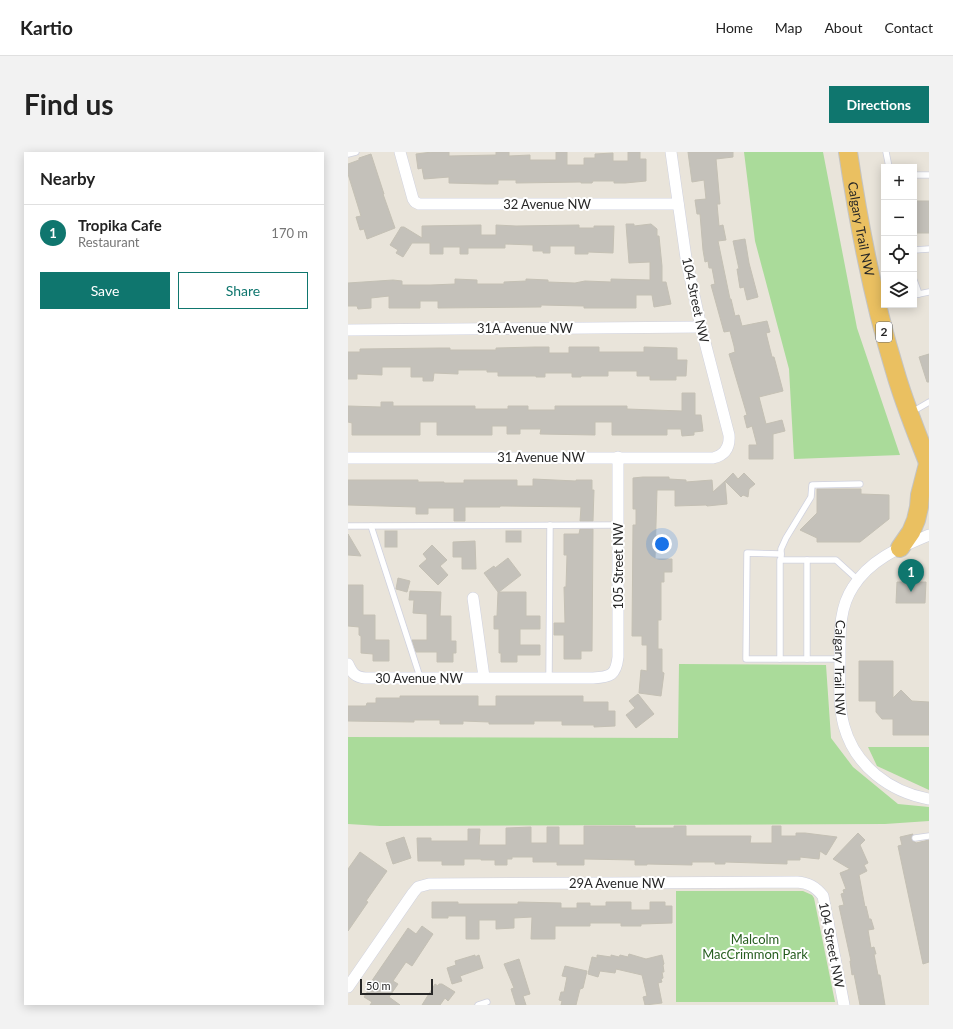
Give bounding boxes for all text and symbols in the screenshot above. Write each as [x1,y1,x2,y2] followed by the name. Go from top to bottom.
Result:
[20,16,73,39] text: Kartio
[715,19,753,36] text: Home
[775,19,802,36] text: Map
[824,19,862,36] text: About
[884,19,933,36] text: Contact
[829,86,929,123] button: Directions
[24,87,114,121] text: Find us
[881,164,917,308] map controls
[881,164,917,200] button: +
[40,168,95,189] text: Nearby
[845,180,878,278] street label: Calgary Trail NW
[503,196,591,212] street label: 32 Avenue NW
[881,200,917,236] button: −
[78,216,162,234] text: Tropika Cafe
[49,225,57,241] text: 1
[271,225,308,241] text: 170 m
[78,234,140,250] text: Restaurant
[881,236,917,272] button: locate
[679,256,713,345] street label: 104 Street NW
[40,272,170,309] button: Save
[178,272,308,309] button: Share
[881,272,917,308] button: layers
[477,320,574,336] street label: 31A Avenue NW
[876,322,892,342] road number: 2
[497,449,585,465] street label: 31 Avenue NW
[610,522,626,609] street label: 105 Street NW
[652,534,672,554] your location
[898,559,924,592] pin: 1
[832,619,850,717] street label: Calgary Trail NW
[375,670,463,686] street label: 30 Avenue NW
[569,875,666,891] street label: 29A Avenue NW
[816,901,848,990] street label: 104 Street NW
[702,931,808,962] park label: Malcolm MacCrimmon Park
[360,977,433,996] scale bar
[366,979,391,992] text: 50 m

